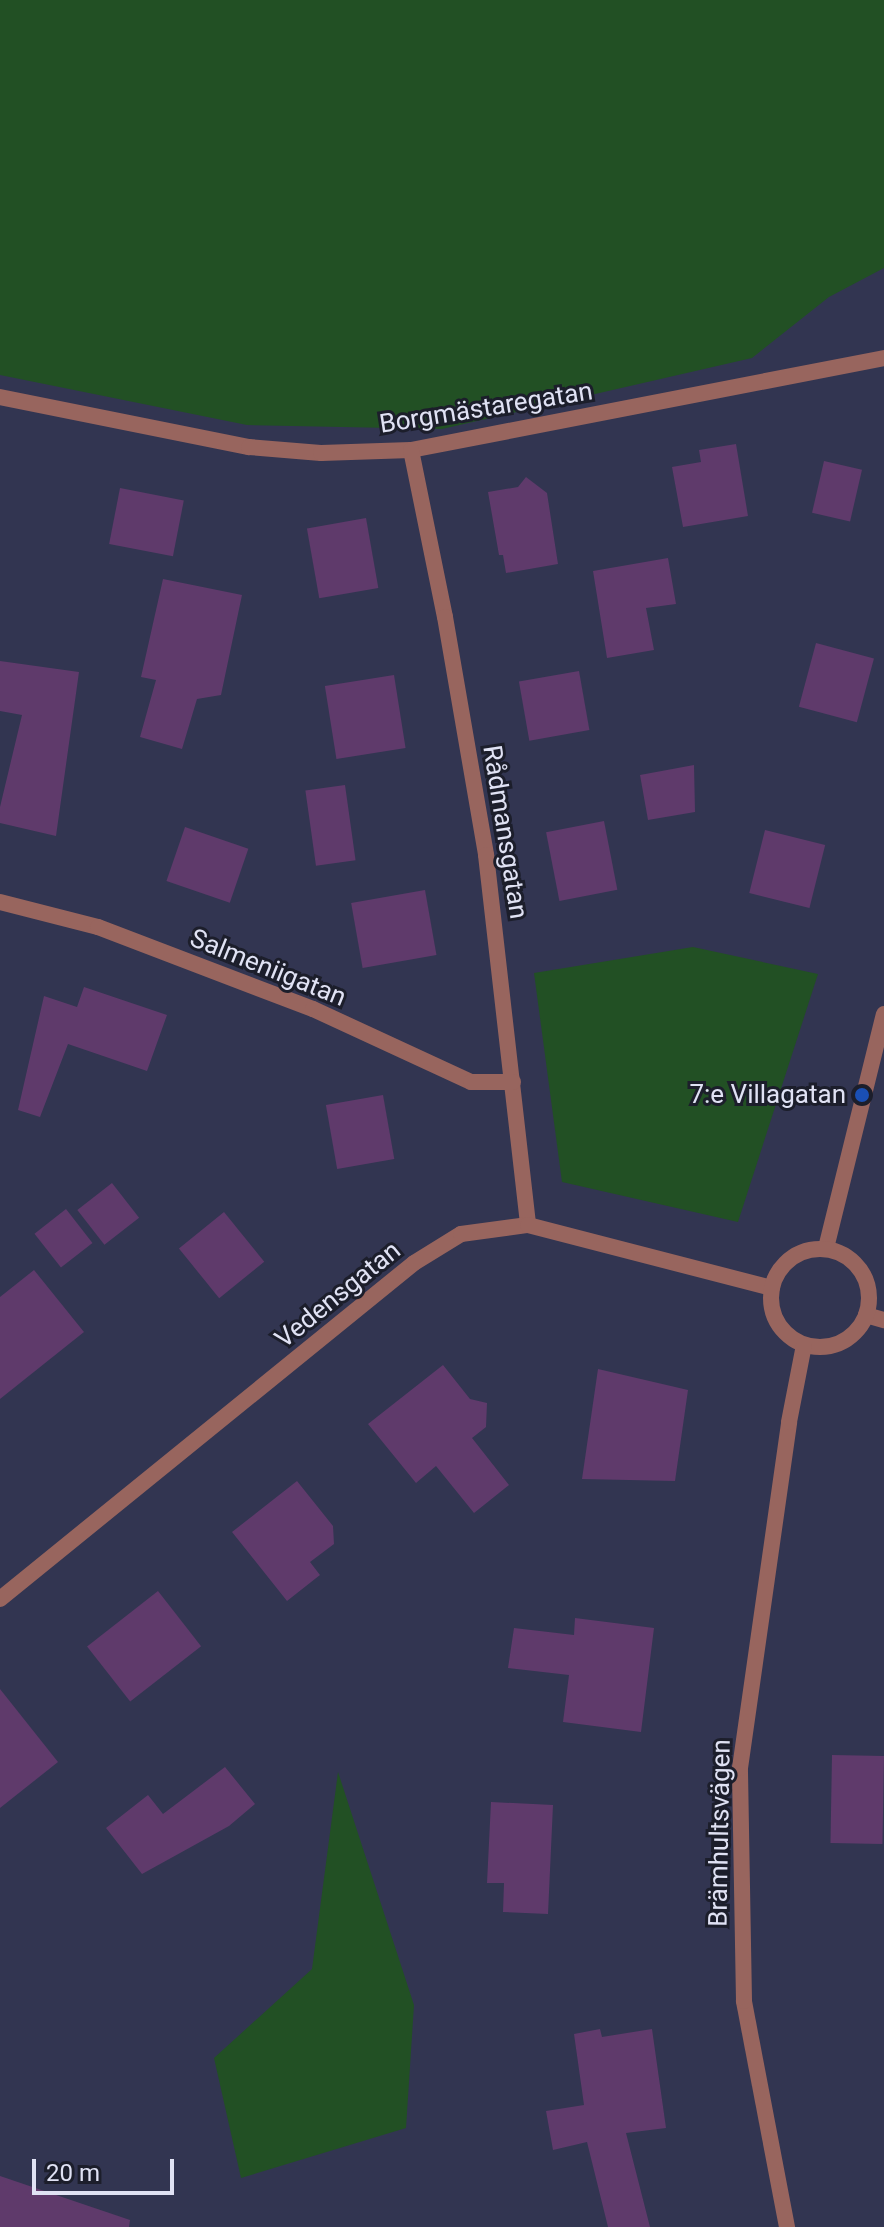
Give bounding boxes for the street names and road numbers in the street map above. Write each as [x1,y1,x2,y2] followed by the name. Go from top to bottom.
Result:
[377,376,595,440] street label: Borgmästaregatan
[476,743,534,921] street label: Rådmansgatan
[186,923,350,1013] street label: Salmeniigatan
[269,1235,407,1355] street label: Vedensgatan
[703,1739,737,1927] street label: Brämhultsvägen

